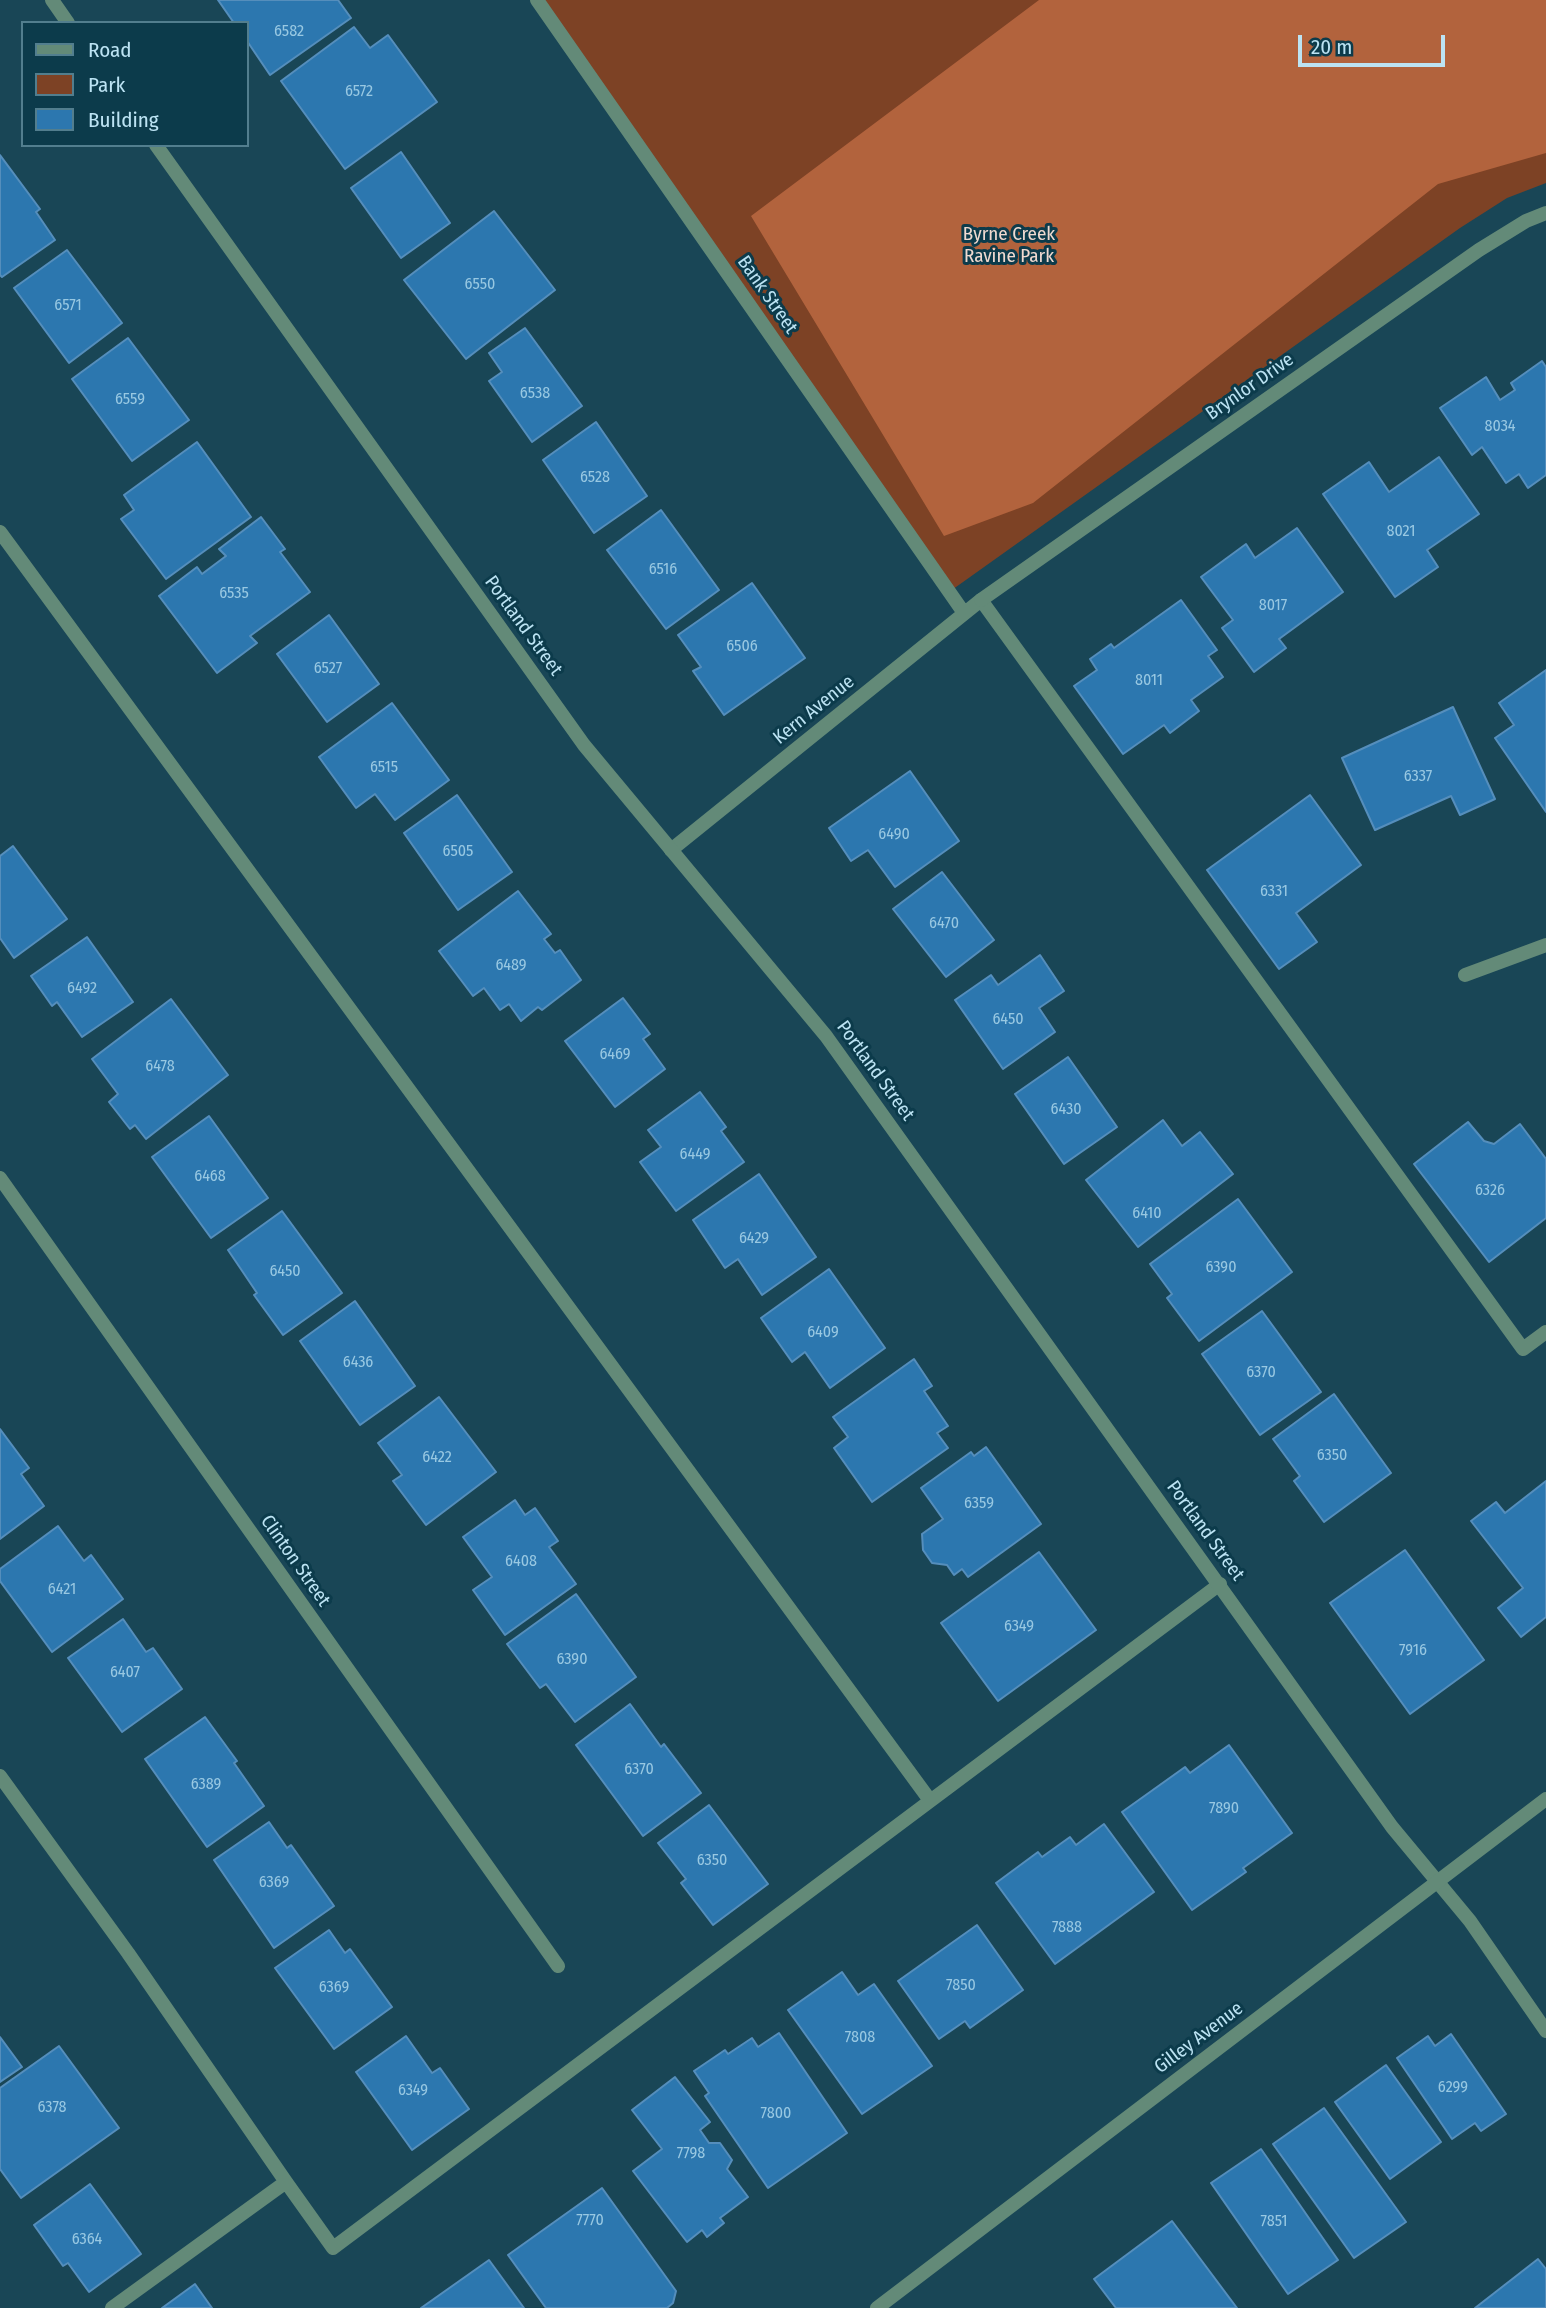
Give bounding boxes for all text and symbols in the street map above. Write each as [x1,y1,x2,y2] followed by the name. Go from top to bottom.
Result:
[21,21,248,147] legend
[1301,21,1448,65] scale bar
[274,22,304,42] house number: 6582
[1311,34,1352,60] text: 20 m
[88,37,132,63] text: Road
[88,72,125,98] text: Park
[345,82,373,102] house number: 6572
[88,107,159,133] text: Building
[963,224,1055,268] park label: Byrne Creek Ravine Park
[732,252,802,338] street label: Bank Street
[465,275,495,295] house number: 6550
[54,296,82,316] house number: 6571
[1202,348,1298,426] street label: Brynlor Drive
[520,384,550,404] house number: 6538
[115,390,145,410] house number: 6559
[1484,417,1516,437] house number: 8034
[580,468,610,488] house number: 6528
[1386,522,1416,542] house number: 8021
[649,560,677,580] house number: 6516
[479,572,567,680] street label: Portland Street
[219,584,249,604] house number: 6535
[1259,596,1287,616] house number: 8017
[726,637,758,657] house number: 6506
[314,659,342,679] house number: 6527
[769,671,859,749] street label: Kern Avenue
[1135,671,1163,691] house number: 8011
[370,758,398,778] house number: 6515
[1404,767,1432,787] house number: 6337
[878,825,910,845] house number: 6490
[443,842,473,862] house number: 6505
[1260,882,1288,902] house number: 6331
[929,914,959,934] house number: 6470
[495,956,527,976] house number: 6489
[67,979,97,999] house number: 6492
[992,1010,1024,1030] house number: 6450
[831,1017,919,1125] street label: Portland Street
[599,1045,631,1065] house number: 6469
[145,1057,175,1077] house number: 6478
[1050,1100,1082,1120] house number: 6430
[680,1145,710,1165] house number: 6449
[194,1167,226,1187] house number: 6468
[1475,1181,1505,1201] house number: 6326
[1132,1204,1162,1224] house number: 6410
[739,1229,769,1249] house number: 6429
[1206,1258,1236,1278] house number: 6390
[269,1262,301,1282] house number: 6450
[807,1323,839,1343] house number: 6409
[343,1353,373,1373] house number: 6436
[1246,1363,1276,1383] house number: 6370
[1317,1446,1347,1466] house number: 6350
[422,1448,452,1468] house number: 6422
[1161,1477,1249,1585] street label: Portland Street
[964,1494,994,1514] house number: 6359
[255,1511,335,1611] street label: Clinton Street
[505,1552,537,1572] house number: 6408
[48,1580,76,1600] house number: 6421
[1004,1617,1034,1637] house number: 6349
[1399,1641,1427,1661] house number: 7916
[557,1650,587,1670] house number: 6390
[110,1663,140,1683] house number: 6407
[624,1760,654,1780] house number: 6370
[191,1775,221,1795] house number: 6389
[1209,1799,1239,1819] house number: 7890
[697,1851,727,1871] house number: 6350
[259,1873,289,1893] house number: 6369
[1052,1918,1082,1938] house number: 7888
[946,1976,976,1996] house number: 7850
[319,1978,349,1998] house number: 6369
[1150,1997,1248,2079] street label: Gilley Avenue
[845,2028,875,2048] house number: 7808
[1438,2078,1468,2098] house number: 6299
[398,2081,428,2101] house number: 6349
[37,2098,67,2118] house number: 6378
[761,2104,791,2124] house number: 7800
[677,2144,705,2164] house number: 7798
[576,2211,604,2231] house number: 7770
[1261,2212,1287,2232] house number: 7851
[72,2230,102,2250] house number: 6364

